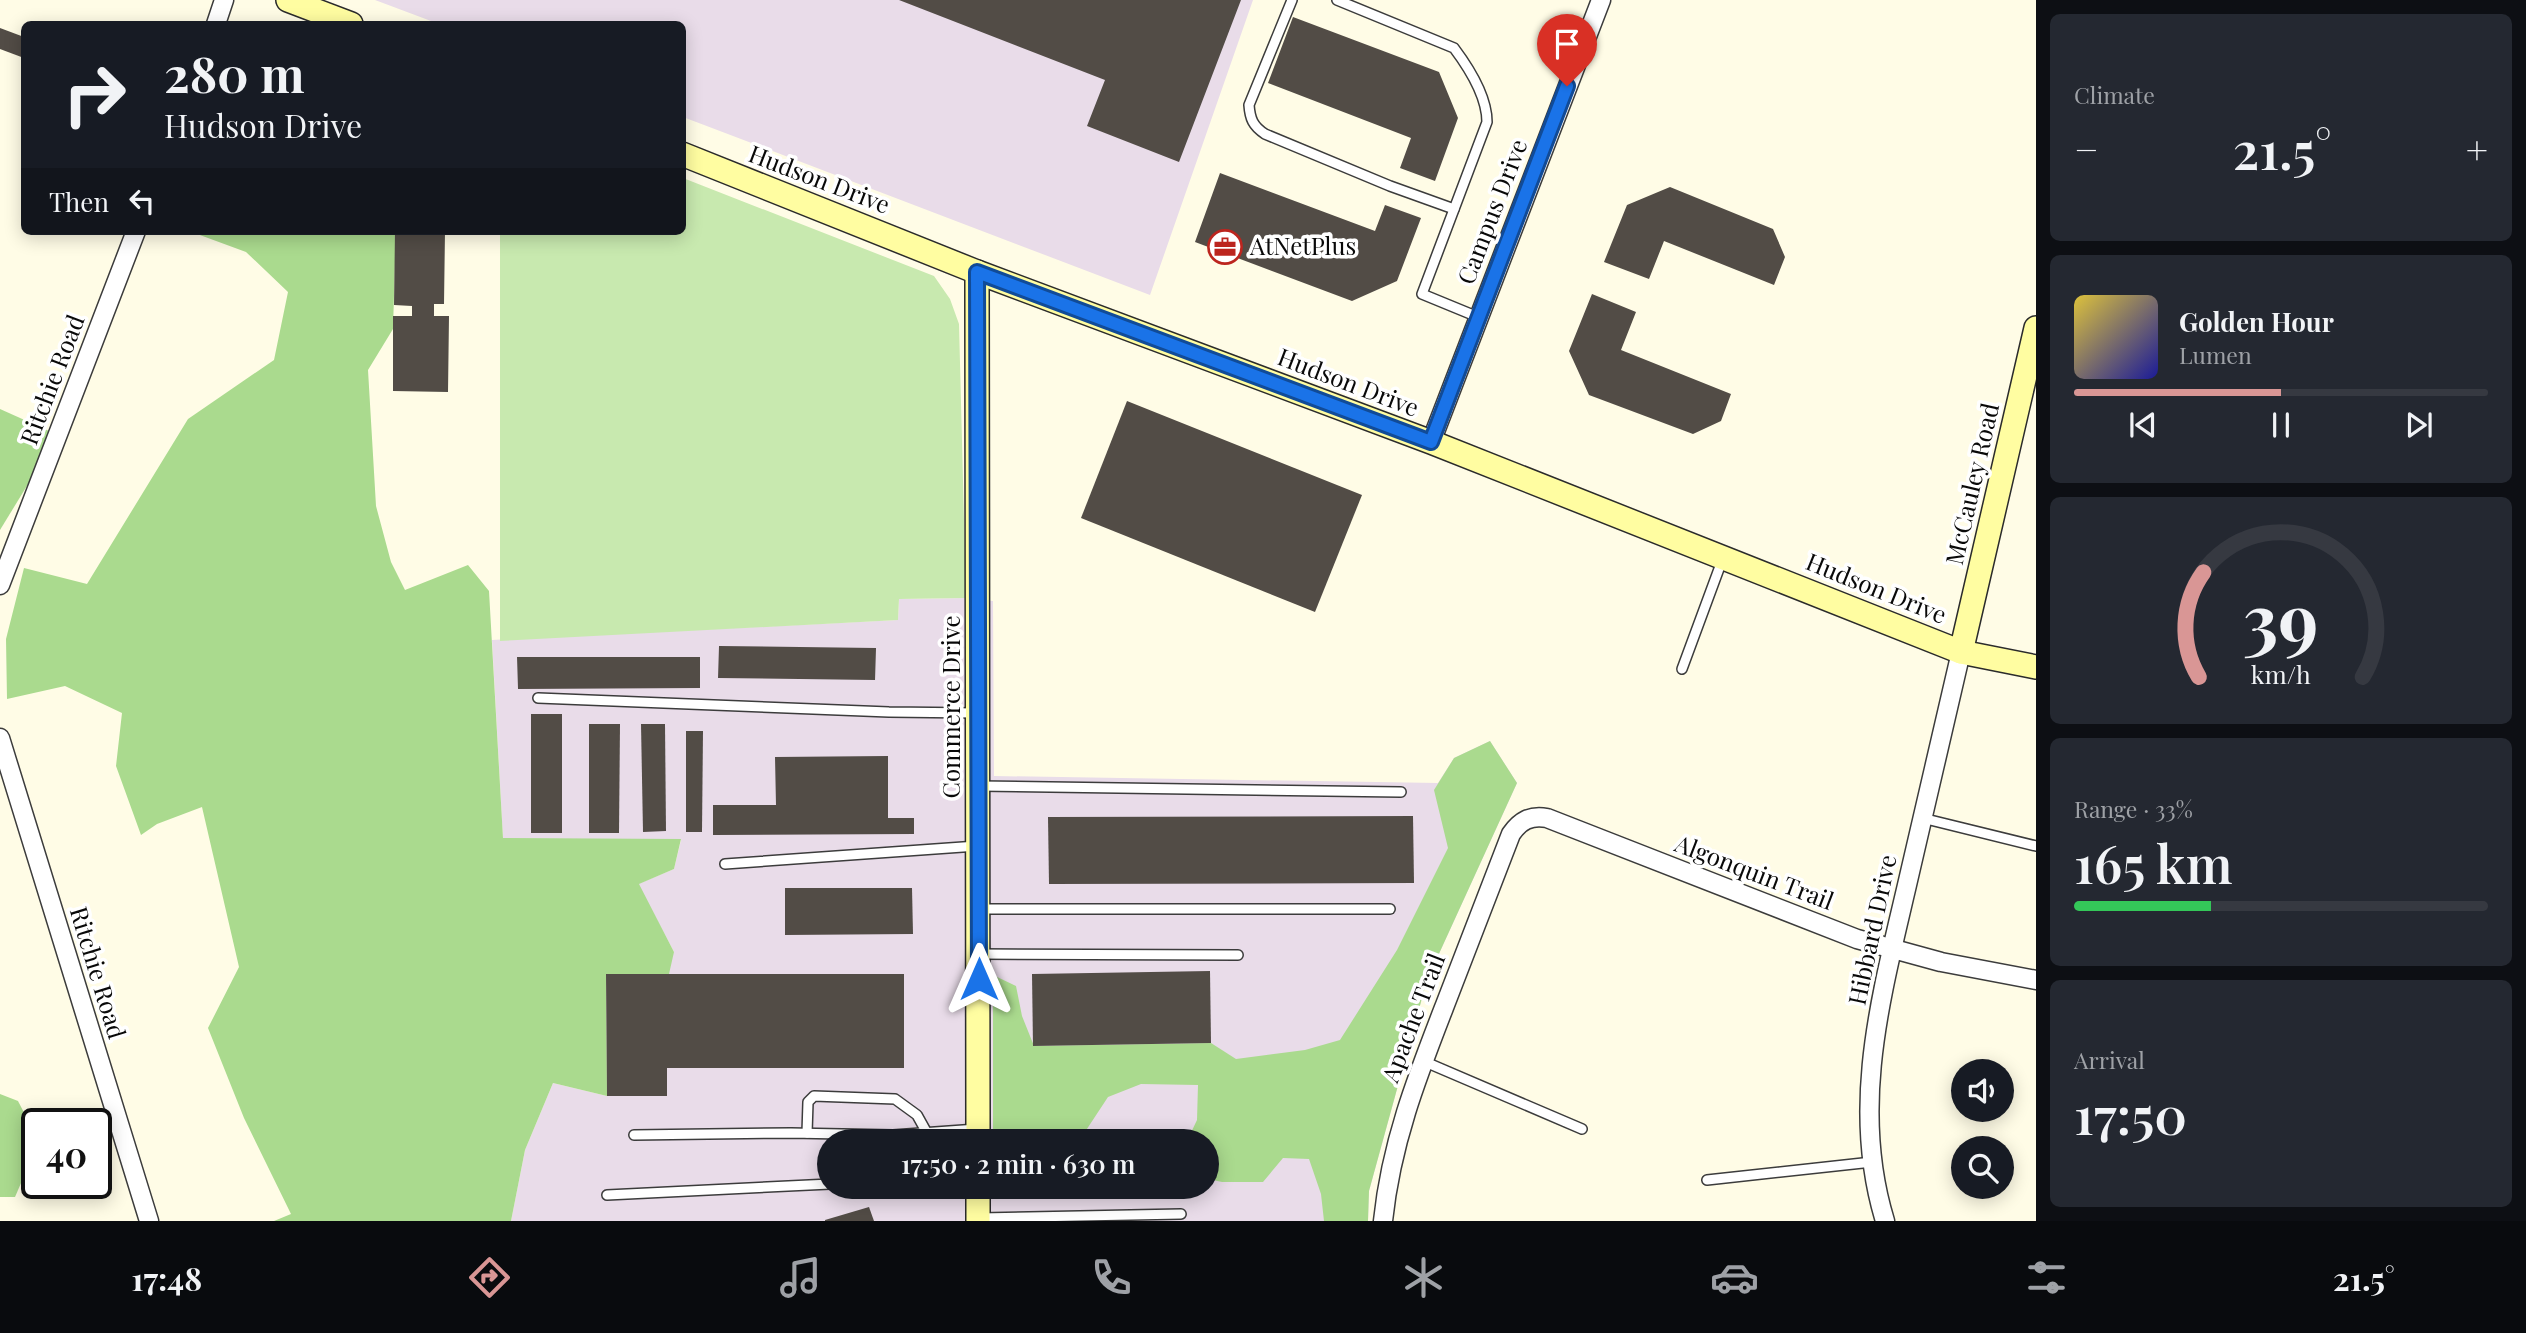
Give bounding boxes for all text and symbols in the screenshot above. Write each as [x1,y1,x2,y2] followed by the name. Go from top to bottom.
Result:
[1537,14,1597,86] pin
[1548,25,1586,63] icon: arrive
[164,40,304,105] text: 280 m
[49,49,140,140] icon: right
[2074,79,2155,110] text: Climate
[164,103,362,146] text: Hudson Drive
[2233,114,2332,183] text: 21.5°
[2074,123,2099,174] text: −
[2466,123,2488,174] text: +
[1449,134,1534,288] street label: Campus Drive
[745,137,895,220] street label: Hudson Drive
[123,182,161,220] icon: left
[49,184,109,219] text: Then
[1206,228,1244,266] office icon: AtNetPlus
[1249,229,1356,261] place label: AtNetPlus
[2179,304,2334,339] text: Golden Hour
[12,310,91,449] street label: Ritchie Road
[2179,339,2252,370] text: Lumen
[1274,340,1424,423] street label: Hudson Drive
[1937,399,2005,568] street label: McCauley Road
[2124,406,2162,444] icon: previous
[2262,406,2300,444] icon: pause
[2400,406,2438,444] icon: next
[1802,544,1952,630] street label: Hudson Drive
[2243,568,2319,665] text: 39
[934,615,966,799] street label: Commerce Drive
[2251,656,2311,689] text: km/h
[2074,793,2193,824] text: Range · 33%
[1670,826,1839,916] street label: Algonquin Trail
[2074,828,2233,897] text: 165 km
[1839,851,1903,1008] street label: Hibbard Drive
[64,902,134,1042] street label: Ritchie Road
[942,942,1016,1016] position arrow
[1373,948,1451,1087] street label: Apache Trail
[2074,1044,2145,1075] text: Arrival
[1951,1059,2014,1199] map controls
[1951,1059,2014,1122] button: sound
[2074,1079,2187,1148] text: 17:50
[21,1108,112,1199] speed limit sign: 40
[1951,1136,2014,1199] button: search
[901,1146,1135,1181] text: 17:50 · 2 min · 630 m
[465,1253,514,1302] icon: directions
[776,1253,825,1302] icon: music
[1087,1253,1136,1302] icon: phone
[1399,1253,1448,1302] icon: climate
[1710,1253,1759,1302] icon: car
[2022,1253,2071,1302] icon: filters
[131,1256,202,1299] text: 17:48
[2333,1256,2395,1299] text: 21.5°

